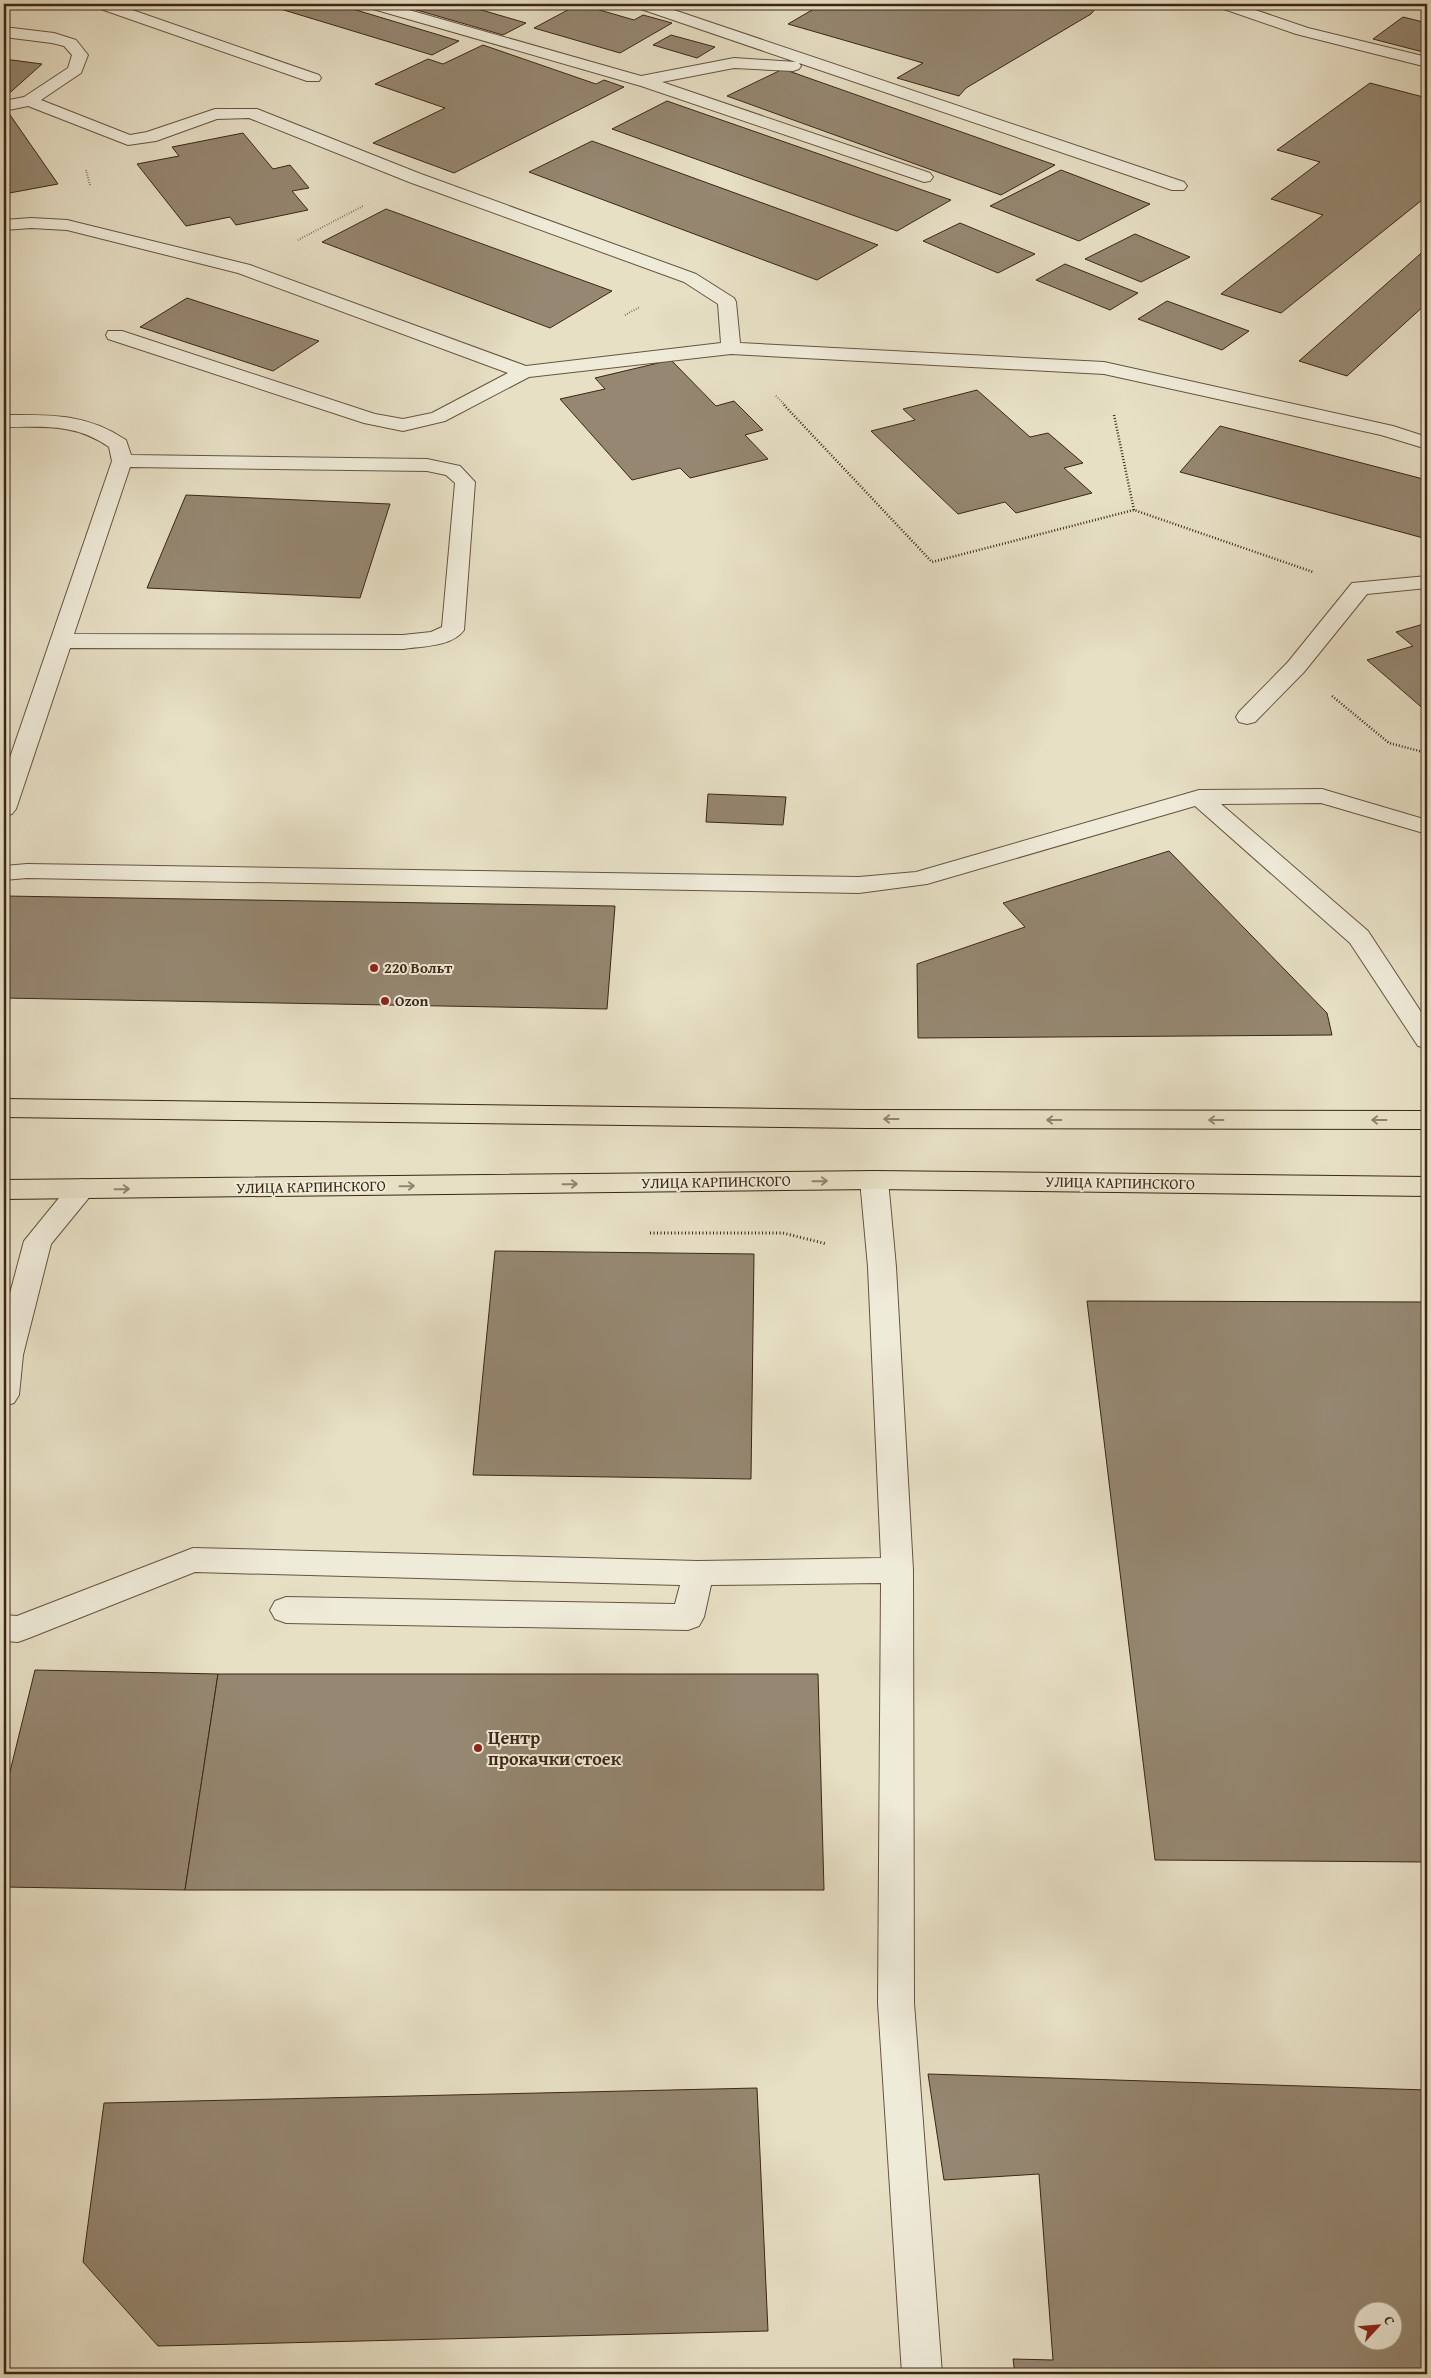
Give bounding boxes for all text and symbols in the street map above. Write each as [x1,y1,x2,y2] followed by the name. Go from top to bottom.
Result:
[384,957,453,978] place label: 220 Вольт
[368,962,380,974] marker: 220 Вольт
[395,990,429,1011] place label: Ozon
[379,995,391,1007] marker: Ozon
[883,1114,900,1124] one-way arrow
[1046,1115,1062,1125] one-way arrow
[1208,1115,1224,1125] one-way arrow
[1371,1115,1387,1125] one-way arrow
[641,1170,791,1193] street label: УЛИЦА КАРПИНСКОГО
[1045,1171,1195,1194] street label: УЛИЦА КАРПИНСКОГО
[236,1175,386,1198] street label: УЛИЦА КАРПИНСКОГО
[812,1176,828,1186] one-way arrow
[562,1179,578,1189] one-way arrow
[399,1181,415,1191] one-way arrow
[114,1184,130,1194] one-way arrow
[488,1724,622,1772] place label: Центр прокачки стоек
[472,1742,484,1754] marker: Центр прокачки стоек
[1354,2300,1404,2350] north arrow
[1379,2312,1400,2328] text: С

